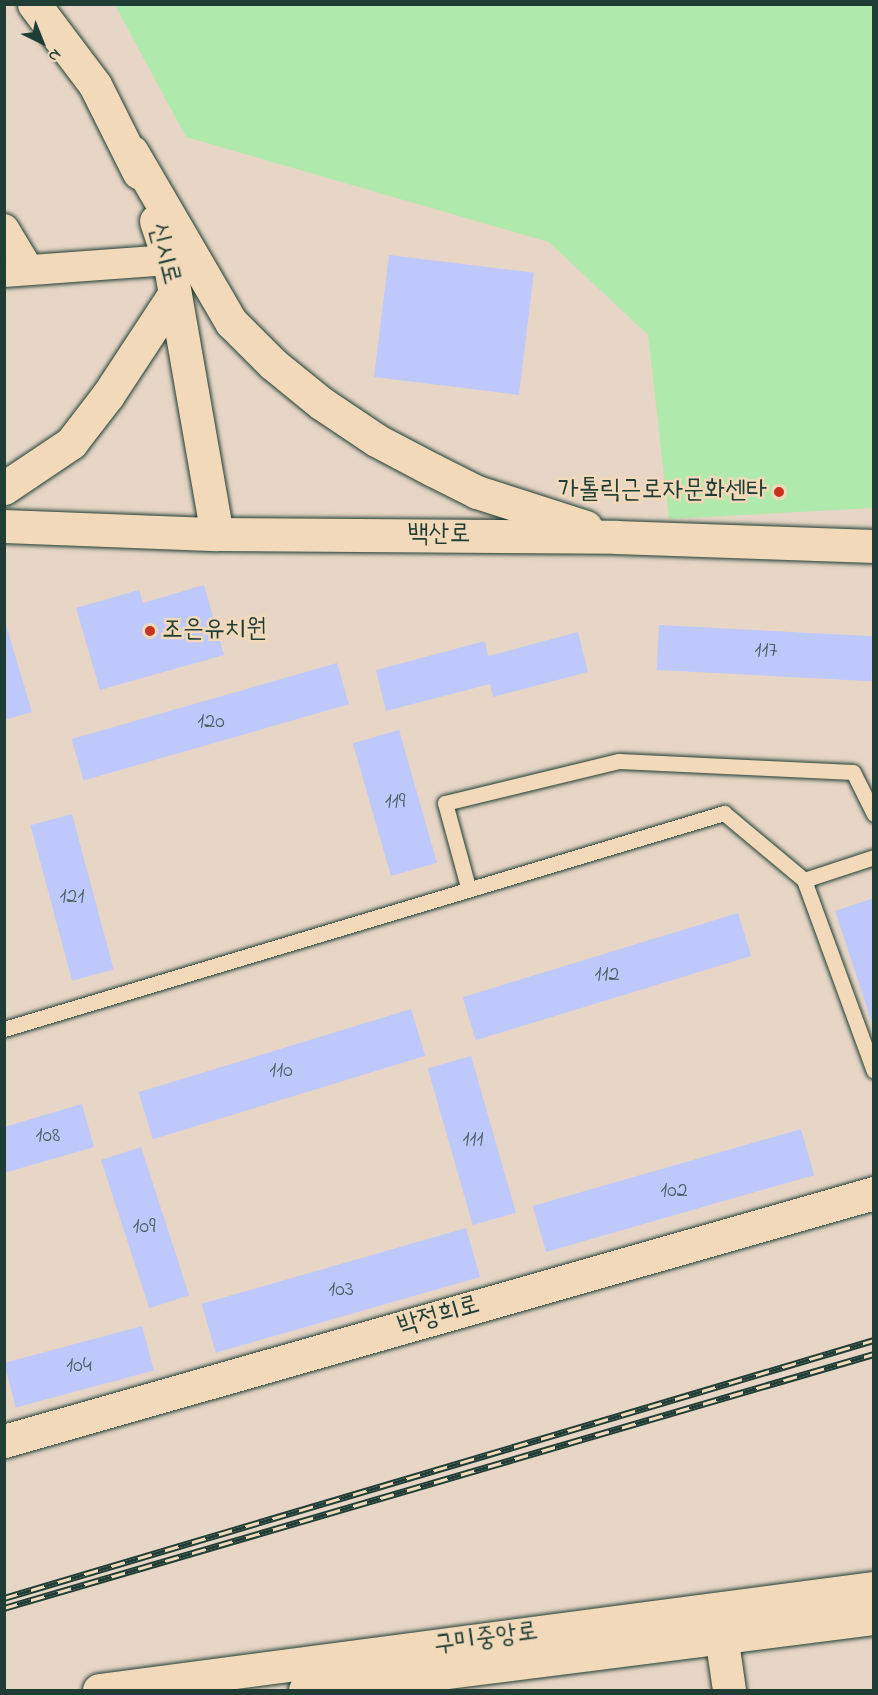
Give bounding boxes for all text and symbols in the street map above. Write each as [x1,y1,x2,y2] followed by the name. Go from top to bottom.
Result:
[12,12,72,72] north arrow
[42,43,66,68] text: N
[140,220,186,288] street label: 신시로
[558,476,767,508] place label: 가톨릭근로자문화센타
[772,485,786,499] marker: 가톨릭근로자문화센타
[408,520,470,552] street label: 백산로
[162,615,267,647] place label: 조은유치원
[143,624,157,638] marker: 조은유치원
[754,639,778,665] house number: 117
[197,710,225,736] house number: 120
[385,790,405,816] house number: 119
[60,885,84,911] house number: 121
[595,963,619,989] house number: 112
[269,1059,293,1085] house number: 110
[36,1124,60,1150] house number: 108
[463,1128,483,1154] house number: 111
[660,1179,688,1205] house number: 102
[132,1215,156,1241] house number: 109
[328,1278,354,1304] house number: 103
[394,1290,484,1344] street label: 박정희로
[66,1354,92,1380] house number: 104
[432,1617,540,1663] street label: 구미중앙로

